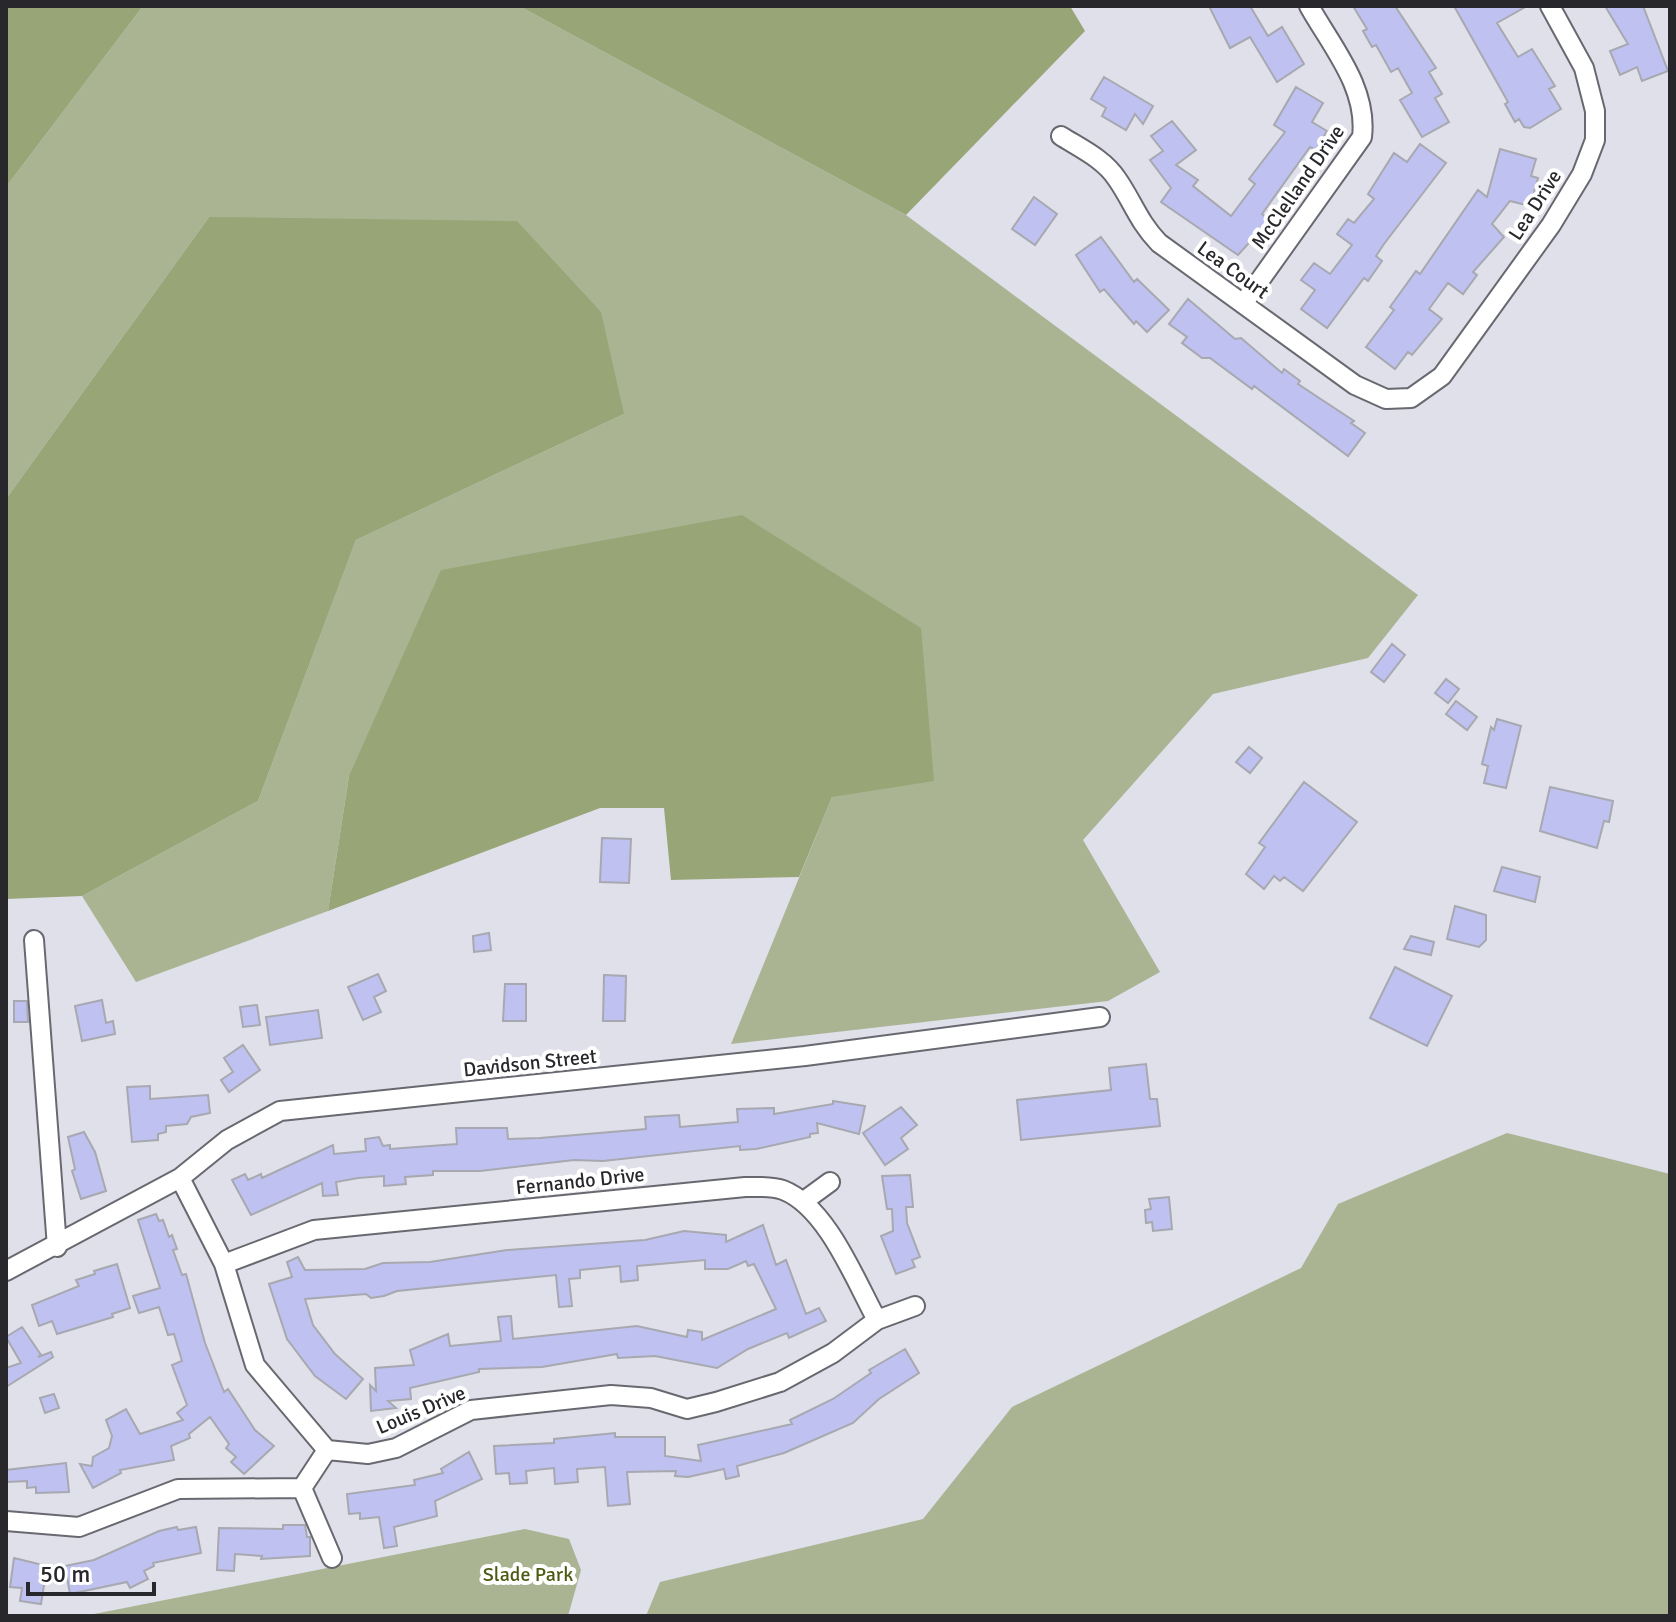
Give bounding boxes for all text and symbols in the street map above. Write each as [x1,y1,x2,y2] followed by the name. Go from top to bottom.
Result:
[1246,120,1350,254] street label: McClelland Drive
[1503,165,1567,245] street label: Lea Drive
[1192,236,1274,304] street label: Lea Court
[462,1044,598,1082] street label: Davidson Street
[514,1162,646,1200] street label: Fernando Drive
[373,1380,469,1440] street label: Louis Drive
[28,1546,154,1596] scale bar
[40,1559,90,1589] text: 50 m
[483,1562,573,1587] park label: Slade Park

